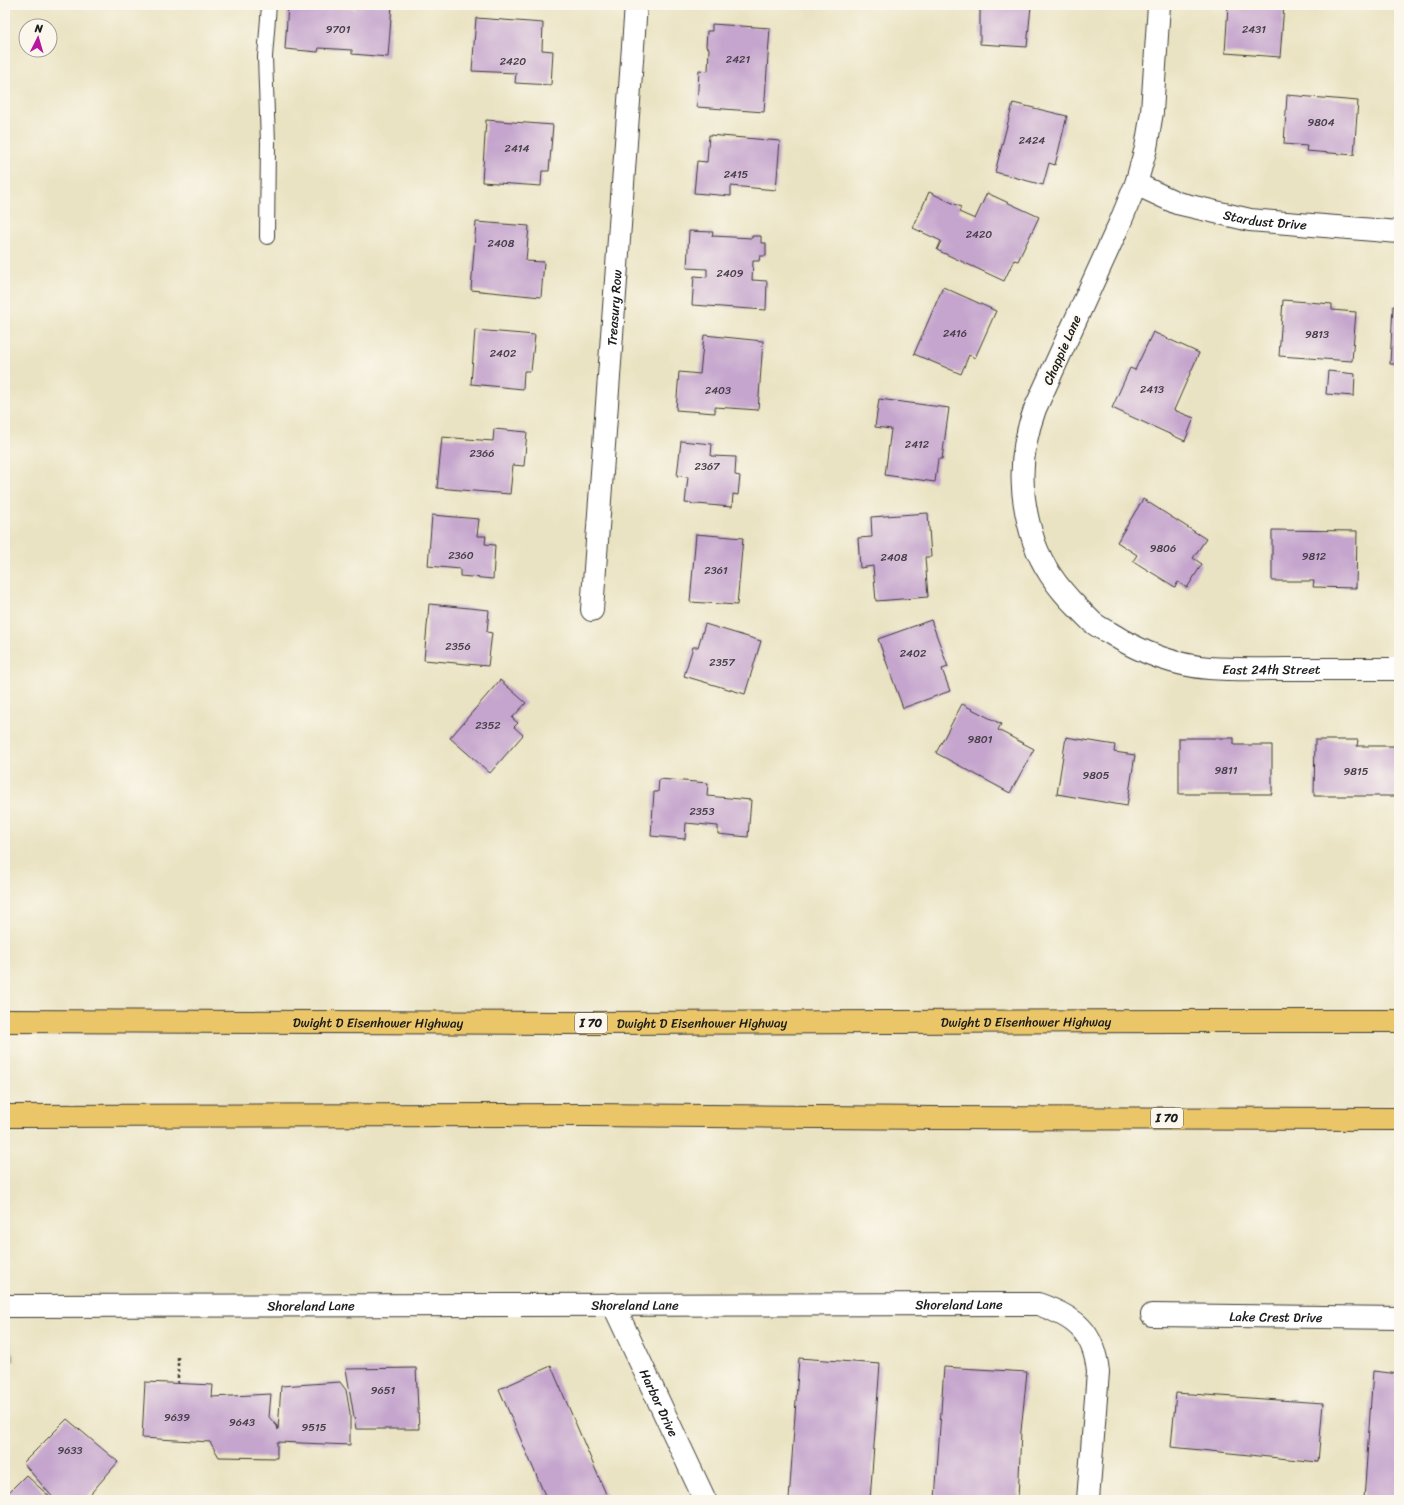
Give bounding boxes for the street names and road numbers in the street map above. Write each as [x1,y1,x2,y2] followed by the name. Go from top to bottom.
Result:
[1221,203,1308,236] street label: Stardust Drive
[600,269,628,347] street label: Treasury Row
[1036,311,1088,389] street label: Chappie Lane
[1222,657,1321,681] street label: East 24th Street
[293,1010,464,1034] street label: Dwight D Eisenhower Highway
[941,1010,1112,1033] street label: Dwight D Eisenhower Highway
[617,1011,788,1034] street label: Dwight D Eisenhower Highway
[575,1013,607,1033] road number: I 70
[1151,1108,1183,1128] road number: I 70
[591,1293,679,1316] street label: Shoreland Lane
[915,1293,1003,1316] street label: Shoreland Lane
[267,1294,355,1317] street label: Shoreland Lane
[1229,1304,1323,1329] street label: Lake Crest Drive
[633,1365,685,1441] street label: Harbor Drive

